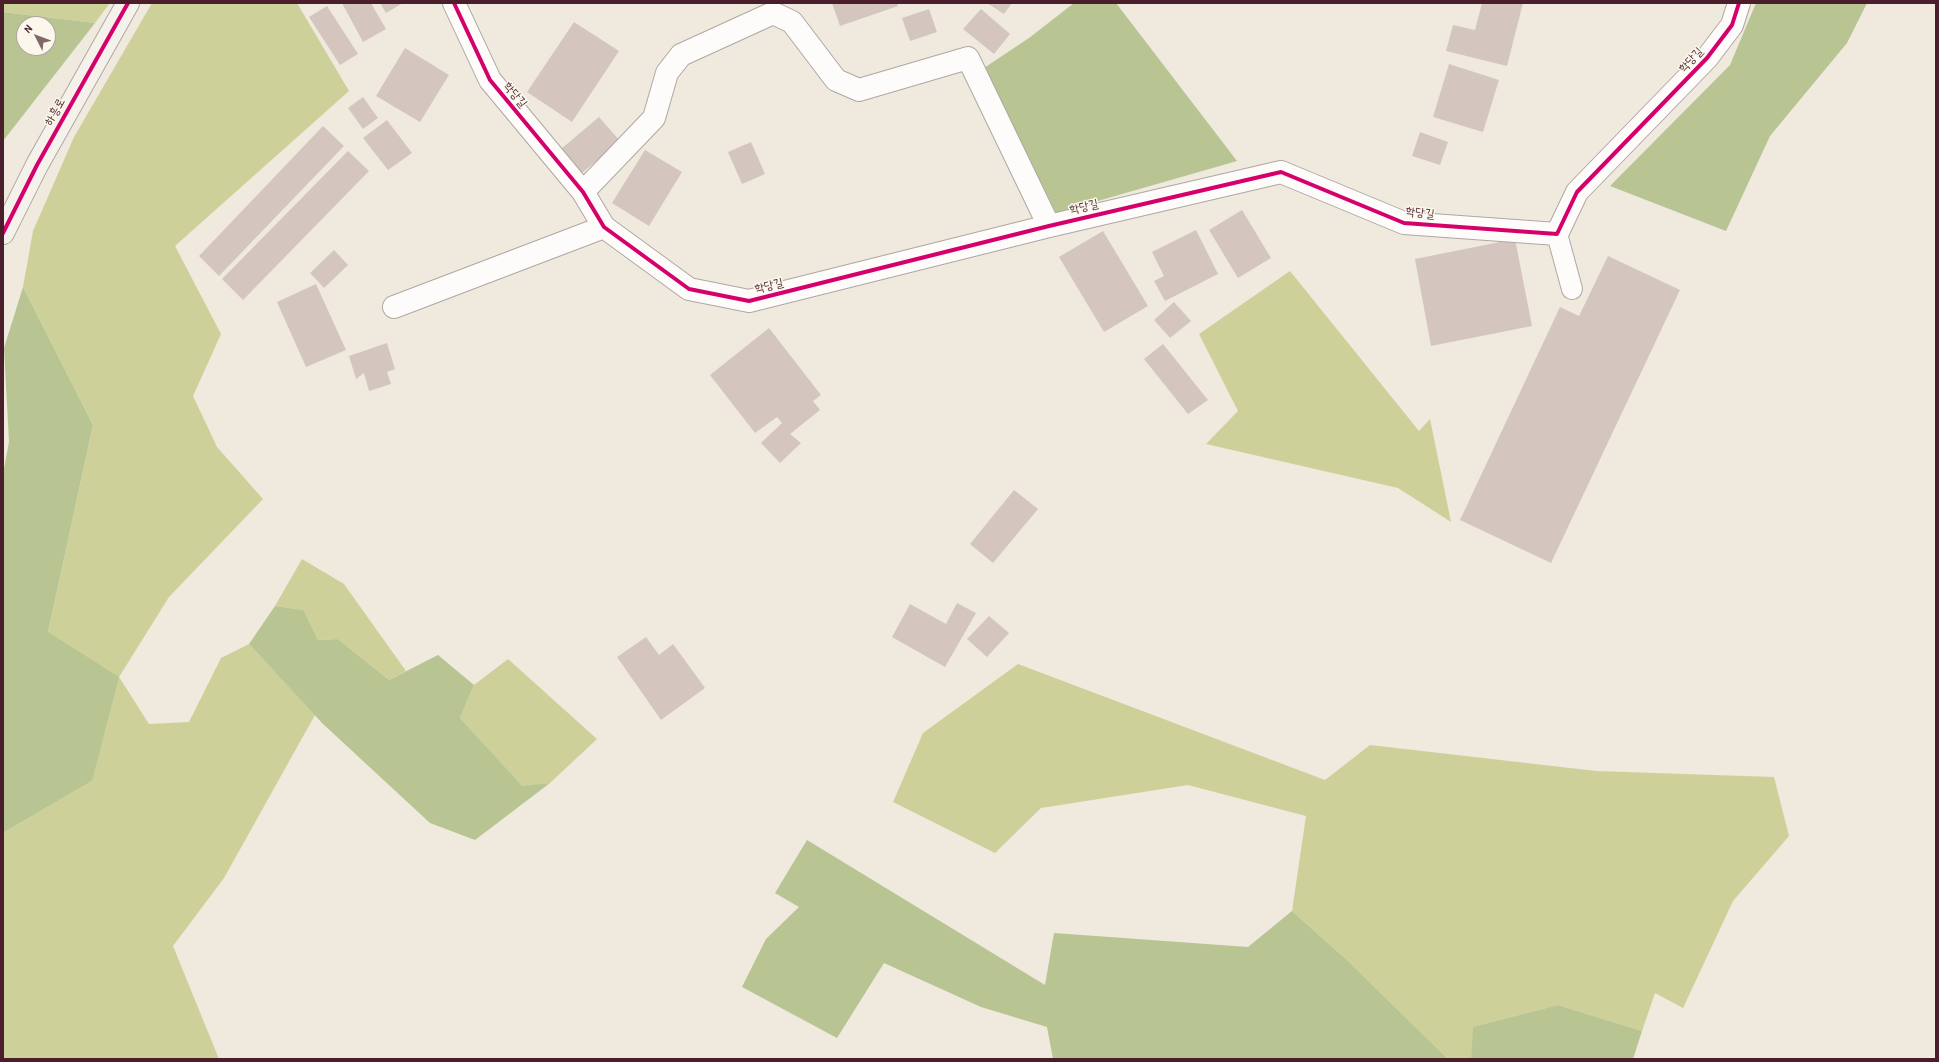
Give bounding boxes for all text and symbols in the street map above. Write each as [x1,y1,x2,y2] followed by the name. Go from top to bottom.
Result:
[16,16,56,56] north arrow
[21,22,35,36] text: N
[1676,44,1706,76] street label: 학당길
[500,79,530,111] street label: 학당길
[42,96,68,128] street label: 하흥로
[1068,197,1100,217] street label: 학당길
[1405,204,1435,222] street label: 학당길
[753,276,785,296] street label: 학당길

